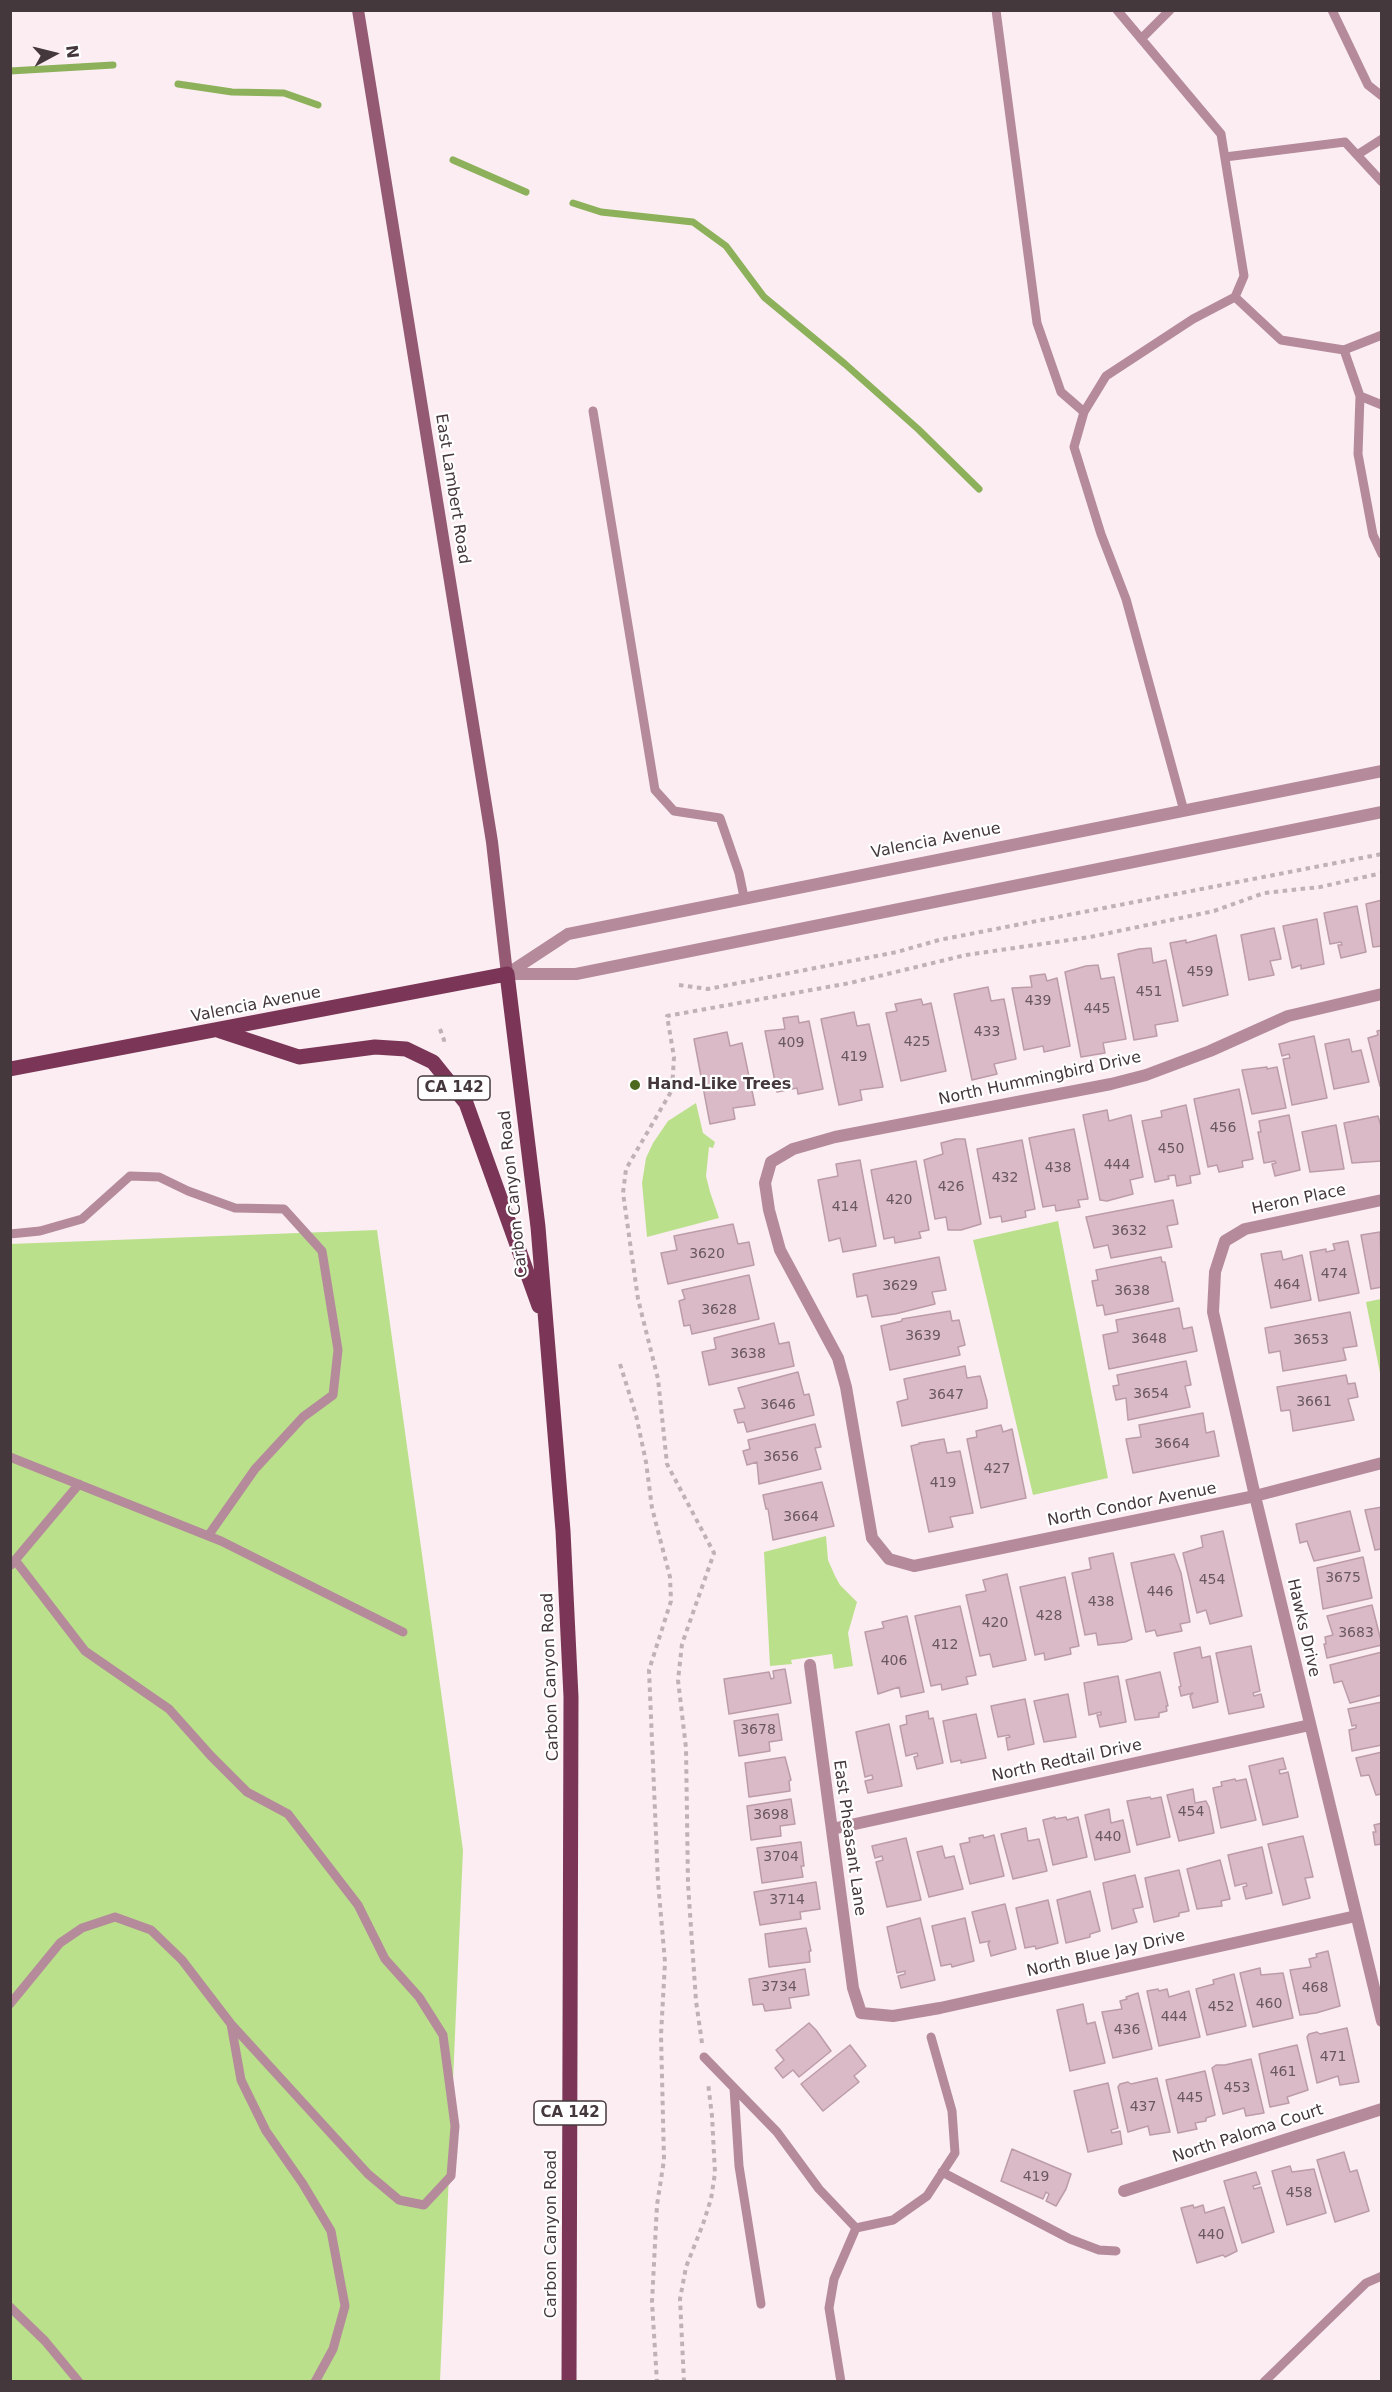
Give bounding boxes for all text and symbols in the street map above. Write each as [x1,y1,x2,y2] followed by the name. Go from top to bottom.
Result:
[24,24,84,84] north arrow
[62,44,83,60] text: N
[431,412,473,566] street label: East Lambert Road
[870,819,1002,863] street label: Valencia Avenue
[1187,964,1213,980] house number: 459
[190,983,322,1027] street label: Valencia Avenue
[1136,984,1162,1000] house number: 451
[1025,993,1051,1009] house number: 439
[1084,1001,1110,1017] house number: 445
[974,1024,1000,1040] house number: 433
[904,1034,930,1050] house number: 425
[778,1035,804,1051] house number: 409
[937,1048,1143,1110] street label: North Hummingbird Drive
[841,1049,867,1065] house number: 419
[647,1075,791,1095] place label: Hand-Like Trees
[418,1076,490,1100] road number: CA 142
[628,1078,642,1092] marker: Hand-Like Trees
[496,1109,532,1279] street label: Carbon Canyon Road
[1210,1120,1236,1136] house number: 456
[1158,1141,1184,1157] house number: 450
[1104,1157,1130,1173] house number: 444
[1045,1160,1071,1176] house number: 438
[992,1170,1018,1186] house number: 432
[938,1179,964,1195] house number: 426
[1250,1181,1348,1219] street label: Heron Place
[886,1192,912,1208] house number: 420
[832,1199,858,1215] house number: 414
[1111,1223,1147,1239] house number: 3632
[689,1246,725,1262] house number: 3620
[1321,1266,1347,1282] house number: 474
[1274,1277,1300,1293] house number: 464
[882,1278,918,1294] house number: 3629
[1114,1283,1150,1299] house number: 3638
[701,1302,737,1318] house number: 3628
[905,1328,941,1344] house number: 3639
[1131,1331,1167,1347] house number: 3648
[1293,1332,1329,1348] house number: 3653
[730,1346,766,1362] house number: 3638
[1133,1386,1169,1402] house number: 3654
[928,1387,964,1403] house number: 3647
[1296,1394,1332,1410] house number: 3661
[760,1397,796,1413] house number: 3646
[1154,1436,1190,1452] house number: 3664
[763,1449,799,1465] house number: 3656
[984,1461,1010,1477] house number: 427
[930,1475,956,1491] house number: 419
[1046,1479,1218,1531] street label: North Condor Avenue
[783,1509,819,1525] house number: 3664
[1325,1570,1361,1586] house number: 3675
[1199,1572,1225,1588] house number: 454
[1282,1577,1324,1679] street label: Hawks Drive
[1147,1584,1173,1600] house number: 446
[538,1592,564,1762] street label: Carbon Canyon Road
[1088,1594,1114,1610] house number: 438
[1036,1608,1062,1624] house number: 428
[982,1615,1008,1631] house number: 420
[1338,1625,1374,1641] house number: 3683
[932,1637,958,1653] house number: 412
[881,1653,907,1669] house number: 406
[740,1722,776,1738] house number: 3678
[990,1736,1144,1786] street label: North Redtail Drive
[829,1759,869,1917] street label: East Pheasant Lane
[1178,1804,1204,1820] house number: 454
[753,1807,789,1823] house number: 3698
[1095,1829,1121,1845] house number: 440
[763,1849,799,1865] house number: 3704
[769,1892,805,1908] house number: 3714
[1025,1926,1187,1982] street label: North Blue Jay Drive
[761,1979,797,1995] house number: 3734
[1302,1980,1328,1996] house number: 468
[1256,1996,1282,2012] house number: 460
[1208,1999,1234,2015] house number: 452
[1161,2009,1187,2025] house number: 444
[1114,2022,1140,2038] house number: 436
[1320,2049,1346,2065] house number: 471
[1270,2064,1296,2080] house number: 461
[1224,2080,1250,2096] house number: 453
[1177,2090,1203,2106] house number: 445
[1130,2099,1156,2115] house number: 437
[534,2101,606,2125] road number: CA 142
[1170,2101,1326,2167] street label: North Paloma Court
[542,2150,562,2318] street label: Carbon Canyon Road
[1023,2169,1049,2185] house number: 419
[1286,2185,1312,2201] house number: 458
[1198,2227,1224,2243] house number: 440

